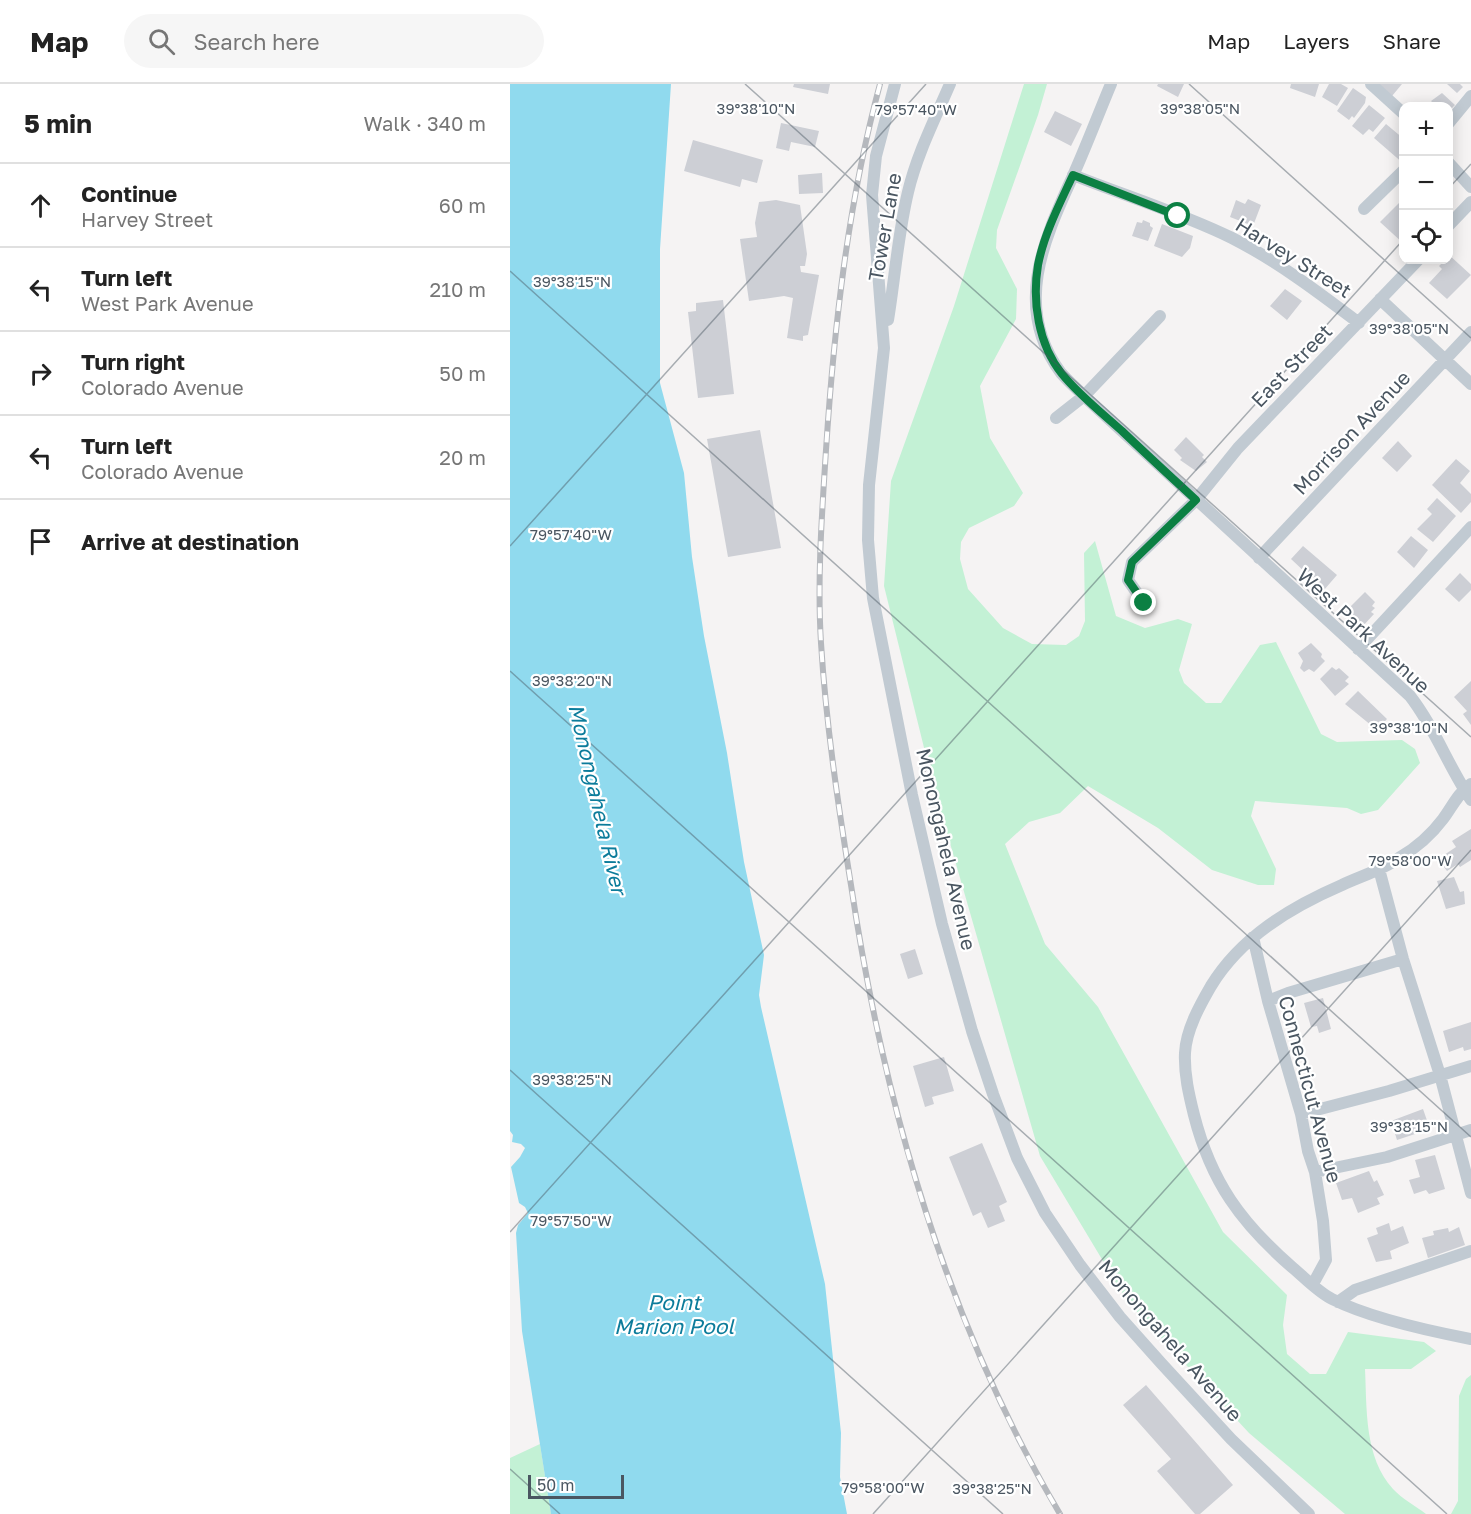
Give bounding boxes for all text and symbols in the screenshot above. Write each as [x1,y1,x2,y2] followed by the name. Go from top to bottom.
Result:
[124,14,544,68] search box
[30,25,88,58] text: Map
[145,25,178,58] icon: search
[193,28,319,55] text: Search here
[1207,28,1250,54] text: Map
[1283,28,1350,54] text: Layers
[1383,28,1441,54] text: Share
[717,99,795,117] text: 39°38'10"N
[1160,99,1240,117] text: 39°38'05"N
[875,100,957,118] text: 79°57'40"W
[1399,102,1453,264] map controls
[1399,102,1453,156] button: +
[24,108,92,139] text: 5 min
[364,111,486,135] text: Walk · 340 m
[1399,156,1453,210] button: −
[863,171,905,283] street label: Tower Lane
[81,180,177,207] text: Continue
[24,189,57,222] icon: ahead
[439,193,486,217] text: 60 m
[1164,202,1190,228] route start
[81,207,213,231] text: Harvey Street
[1399,210,1453,264] button: locate
[1232,212,1356,302] street label: Harvey Street
[81,264,172,291] text: Turn left
[533,272,611,290] text: 39°38'15"N
[24,273,57,306] icon: left
[430,277,486,301] text: 210 m
[81,291,254,315] text: West Park Avenue
[1246,318,1336,412] street label: East Street
[1369,319,1449,337] text: 39°38'05"N
[81,348,185,375] text: Turn right
[24,357,57,390] icon: right
[439,361,486,385] text: 50 m
[1287,365,1415,499] street label: Morrison Avenue
[81,375,244,399] text: Colorado Avenue
[81,432,172,459] text: Turn left
[24,441,57,474] icon: left
[439,445,486,469] text: 20 m
[81,459,244,483] text: Colorado Avenue
[24,525,57,558] icon: arrive
[530,525,612,543] text: 79°57'40"W
[81,528,299,555] text: Arrive at destination
[1293,562,1435,698] street label: West Park Avenue
[1130,589,1156,615] route end
[532,671,612,689] text: 39°38'20"N
[563,701,633,899] water label: Monongahela River
[1370,718,1448,736] text: 39°38'10"N
[912,746,982,952] street label: Monongahela Avenue
[1368,851,1452,869] text: 79°58'00"W
[1274,993,1348,1185] street label: Connecticut Avenue
[532,1070,612,1088] text: 39°38'25"N
[1370,1117,1448,1135] text: 39°38'15"N
[530,1211,612,1229] text: 79°57'50"W
[1094,1254,1248,1426] street label: Monongahela Avenue
[614,1289,735,1339] water label: Point Marion Pool
[528,1472,624,1500] scale bar
[537,1475,574,1495] text: 50 m
[841,1478,925,1496] text: 79°58'00"W
[952,1479,1032,1497] text: 39°38'25"N

